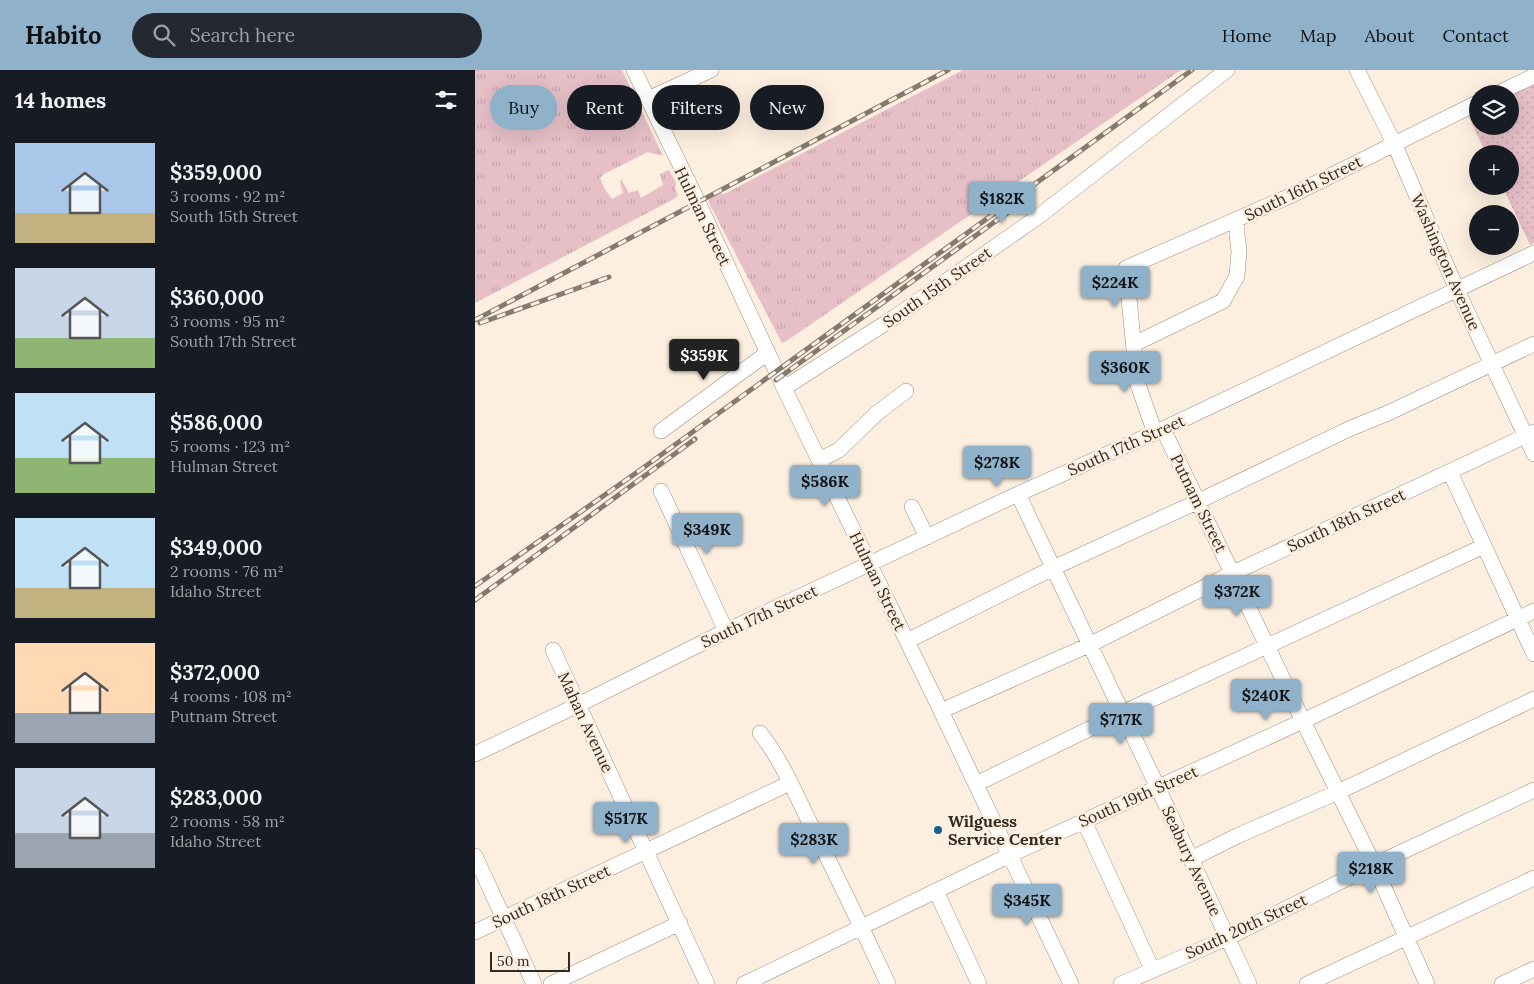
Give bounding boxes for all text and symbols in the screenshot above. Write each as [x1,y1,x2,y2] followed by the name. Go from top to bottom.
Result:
[132,13,482,58] search box
[25,20,102,51] text: Habito
[150,21,178,49] icon: search
[190,23,295,47] text: Search here
[1222,24,1272,47] text: Home
[1300,24,1336,47] text: Map
[1364,24,1414,47] text: About
[1442,24,1509,47] text: Contact
[490,85,557,130] chip: Buy
[567,85,642,130] chip: Rent
[652,85,740,130] chip: Filters
[750,85,824,130] chip: New
[1469,85,1519,255] map controls
[1469,85,1519,135] button: layers
[432,86,460,114] icon: filters
[15,87,106,114] text: 14 homes
[1469,145,1519,195] button: +
[1241,151,1366,225] street label: South 16th Street
[170,159,262,186] text: $359,000
[55,163,115,223] icon: home
[670,163,736,270] street label: Hulman Street
[967,182,1037,224] pin: $182K
[170,186,285,206] text: 3 rooms · 92 m²
[980,188,1024,208] text: $182K
[1407,191,1485,334] street label: Washington Avenue
[1469,205,1519,255] button: −
[170,206,298,226] text: South 15th Street
[879,242,996,332] street label: South 15th Street
[1080,266,1150,308] pin: $224K
[1092,272,1138,292] text: $224K
[170,284,264,311] text: $360,000
[55,288,115,348] icon: home
[170,311,285,331] text: 3 rooms · 95 m²
[170,331,297,351] text: South 17th Street
[669,338,739,381] pin: $359K
[680,345,728,365] text: $359K
[1090,350,1160,393] pin: $360K
[1100,357,1150,377] text: $360K
[170,409,263,436] text: $586,000
[1064,410,1189,480] street label: South 17th Street
[55,413,115,473] icon: home
[170,436,290,456] text: 5 rooms · 123 m²
[962,446,1032,488] pin: $278K
[1166,450,1232,556] street label: Putnam Street
[974,452,1020,472] text: $278K
[170,456,278,476] text: Hulman Street
[790,464,860,507] pin: $586K
[801,471,849,491] text: $586K
[1284,484,1409,556] street label: South 18th Street
[672,512,742,555] pin: $349K
[683,519,731,539] text: $349K
[845,528,911,635] street label: Hulman Street
[170,534,262,561] text: $349,000
[55,538,115,598] icon: home
[170,561,284,581] text: 2 rooms · 76 m²
[1202,574,1272,617] pin: $372K
[697,580,821,652] street label: South 17th Street
[170,581,261,601] text: Idaho Street
[1214,581,1260,601] text: $372K
[170,659,260,686] text: $372,000
[55,663,115,723] icon: home
[554,668,618,776] street label: Mahan Avenue
[1231,678,1301,721] pin: $240K
[1242,685,1290,705] text: $240K
[170,686,292,706] text: 4 rooms · 108 m²
[1086,702,1156,745] pin: $717K
[170,706,277,726] text: Putnam Street
[1100,709,1142,729] text: $717K
[1075,760,1201,831] street label: South 19th Street
[170,784,262,811] text: $283,000
[55,788,115,848] icon: home
[591,802,661,844] pin: $517K
[1158,803,1226,919] street label: Seabury Avenue
[604,808,648,828] text: $517K
[170,811,285,831] text: 2 rooms · 58 m²
[948,811,1062,849] place label: Wilguess Service Center
[779,822,849,865] pin: $283K
[932,824,944,836] marker: Wilguess Service Center
[790,829,838,849] text: $283K
[170,831,261,851] text: Idaho Street
[1336,852,1406,894] pin: $218K
[1349,858,1393,878] text: $218K
[489,860,614,932] street label: South 18th Street
[992,884,1062,926] pin: $345K
[1182,889,1311,963] street label: South 20th Street
[1003,890,1051,910] text: $345K
[490,949,570,972] scale bar
[497,952,530,970] text: 50 m

